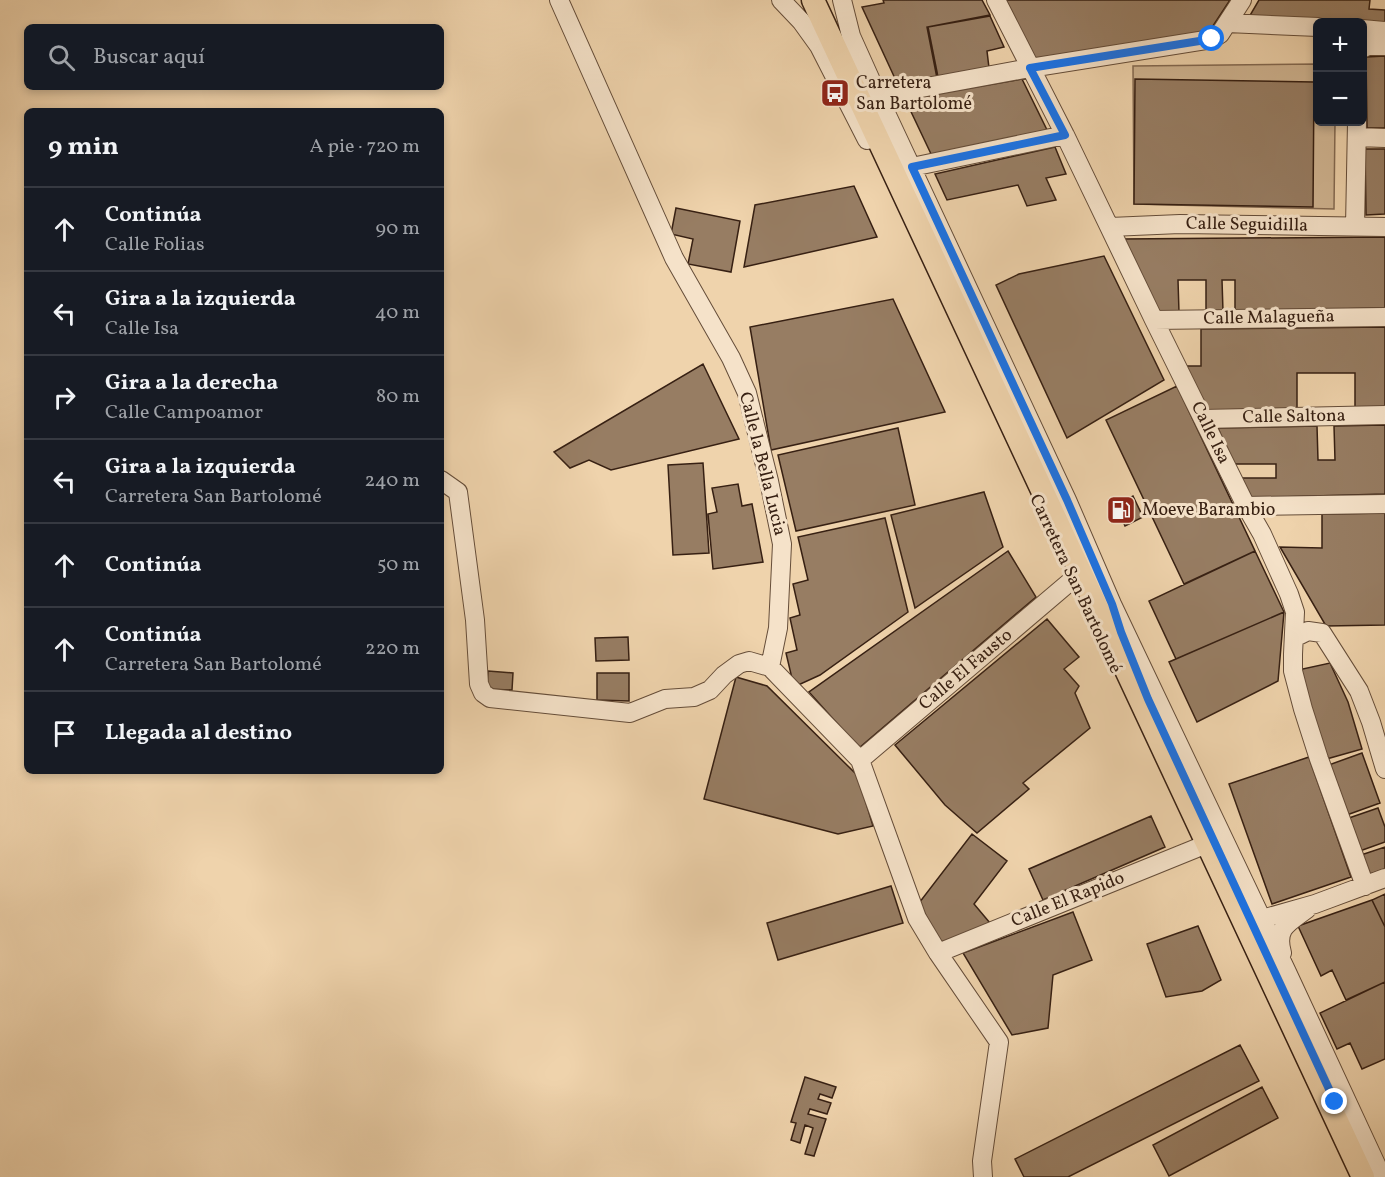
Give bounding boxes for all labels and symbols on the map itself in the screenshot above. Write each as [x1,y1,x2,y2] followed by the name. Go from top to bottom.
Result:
[1198,25,1224,51] route start
[856,71,972,117] place label: Carretera San Bartolomé
[819,77,851,109] bus stop icon: Carretera San Bartolomé
[1186,211,1308,239] street label: Calle Seguidilla
[1203,304,1335,332] street label: Calle Malagueña
[732,390,792,539] street label: Calle la Bella Lucia
[1184,398,1236,468] street label: Calle Isa
[1242,404,1346,430] street label: Calle Saltona
[1022,490,1128,678] street label: Carretera San Bartolomé
[1105,494,1137,526] fuel station icon: Moeve Barambio
[1142,498,1275,523] place label: Moeve Barambio
[914,623,1018,717] street label: Calle El Fausto
[1008,866,1128,934] street label: Calle El Rapido
[1321,1088,1347,1114] route end

